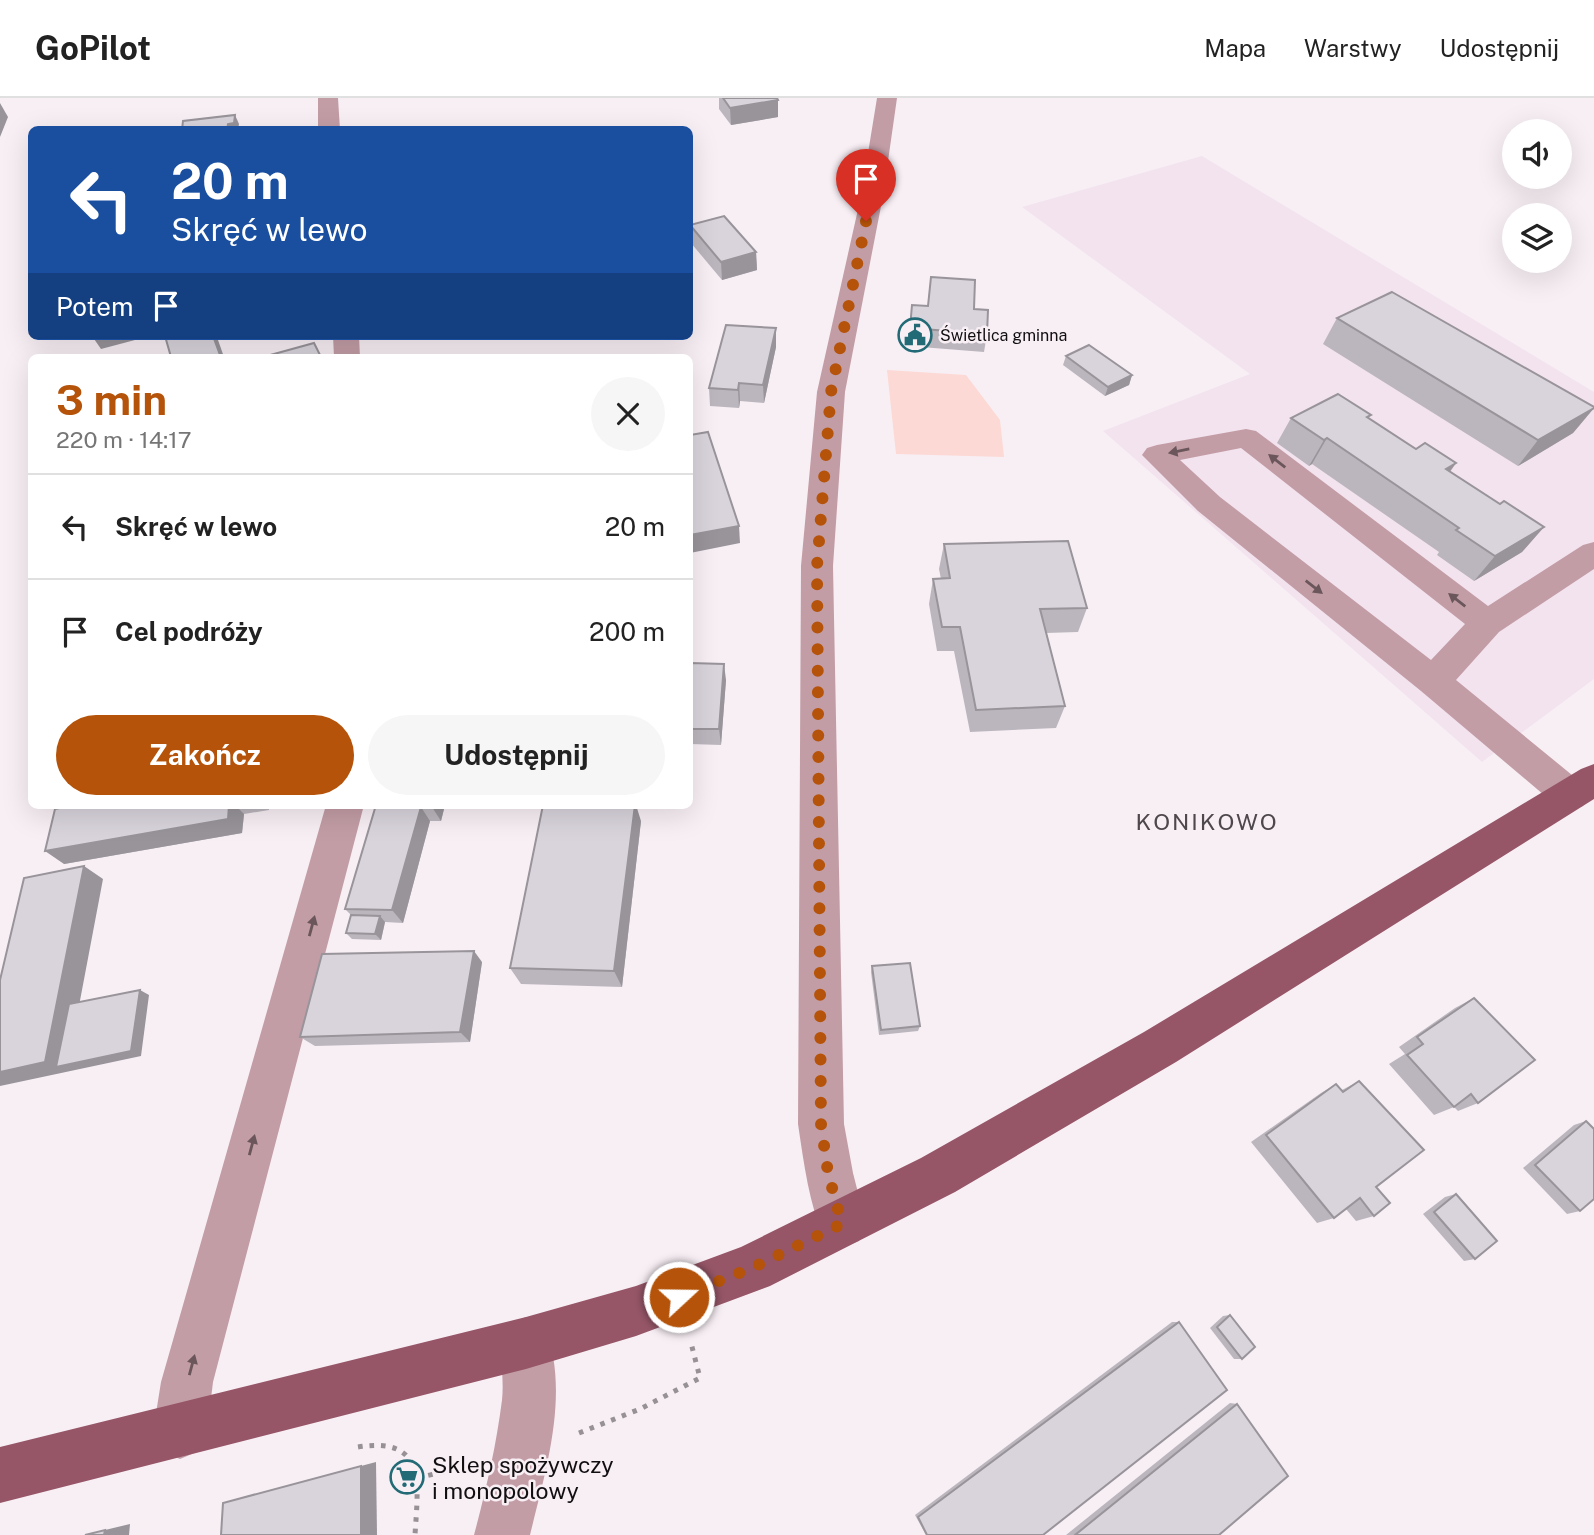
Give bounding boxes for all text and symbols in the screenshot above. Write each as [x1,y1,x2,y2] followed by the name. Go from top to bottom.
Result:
[35,29,151,67] text: GoPilot
[1204,34,1266,62] text: Mapa
[1304,34,1402,62] text: Warstwy
[1440,34,1559,62] text: Udostępnij
[1502,119,1572,273] map controls
[1502,119,1572,189] button: sound
[836,149,896,221] pin
[171,152,289,210] text: 20 m
[56,154,147,245] icon: left
[847,160,885,198] icon: arrive
[1502,203,1572,273] button: layers
[171,211,368,248] text: Skręć w lewo
[147,287,185,325] icon: arrive
[56,291,133,322] text: Potem
[896,316,934,354] public building icon: Świetlica gminna
[940,325,1067,345] place label: Świetlica gminna
[56,375,167,424] text: 3 min
[591,377,665,451] button: close
[56,426,191,453] text: 220 m · 14:17
[1168,446,1190,457] one-way arrow
[1268,455,1286,469] one-way arrow
[56,508,94,546] icon: left
[115,511,277,542] text: Skręć w lewo
[605,511,665,542] text: 20 m
[1305,580,1323,595] one-way arrow
[1448,593,1466,607] one-way arrow
[56,613,94,651] icon: arrive
[115,616,263,647] text: Cel podróży
[589,616,665,647] text: 200 m
[56,715,354,795] button: Zakończ
[368,715,665,795] button: Udostępnij
[1135,808,1279,835] district label: KONIKOWO
[307,915,318,937] one-way arrow
[247,1134,258,1156] one-way arrow
[642,1260,716,1334] position arrow
[188,1354,198,1375] one-way arrow
[432,1451,613,1504] place label: Sklep spożywczy i monopolowy
[388,1458,426,1496] supermarket icon: Sklep spożywczy i monopolowy

